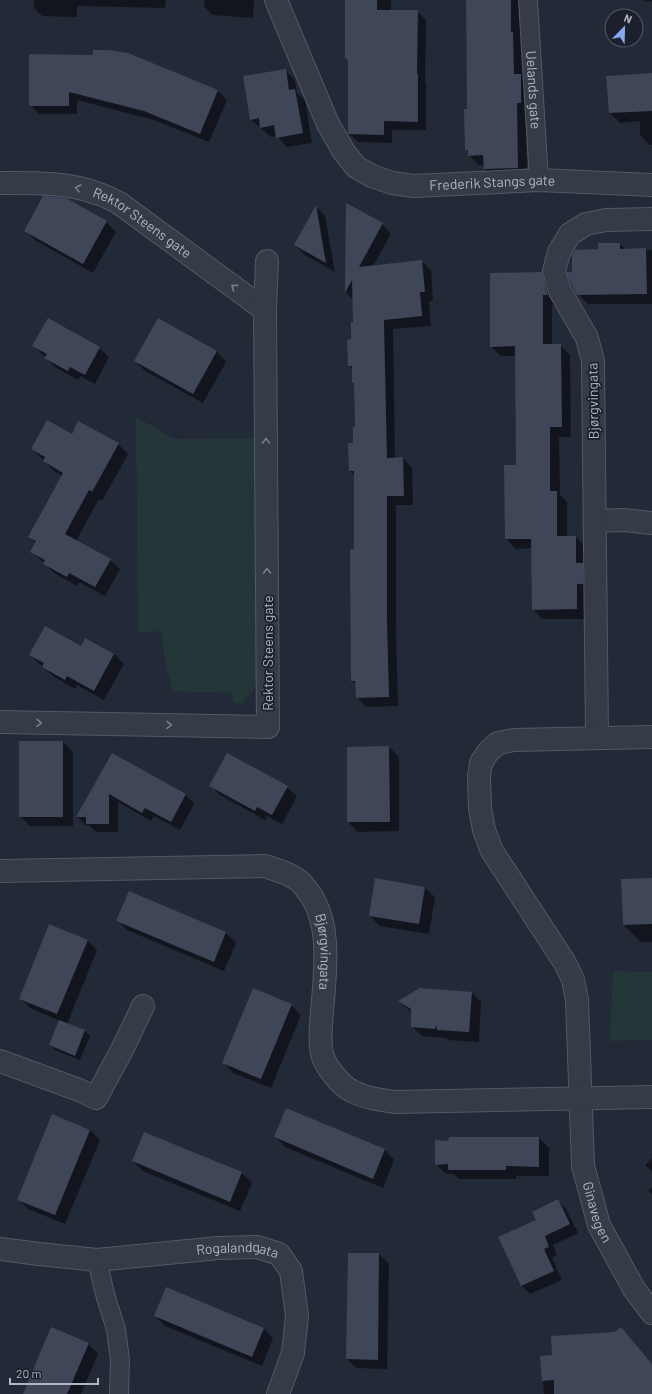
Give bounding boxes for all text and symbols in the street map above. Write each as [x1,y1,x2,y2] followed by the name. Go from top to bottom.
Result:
[604,8,644,48] north arrow
[622,11,634,26] text: N
[523,50,545,130] street label: Uelands gate
[429,171,555,193] street label: Frederik Stangs gate
[91,183,195,261] street label: Rektor Steens gate
[75,185,82,193] one-way arrow
[231,284,238,292] one-way arrow
[583,363,602,439] street label: Bjørgvingata
[262,438,270,444] one-way arrow
[263,568,271,574] one-way arrow
[259,595,276,711] street label: Rektor Steens gate
[36,718,42,727] one-way arrow
[166,721,172,729] one-way arrow
[312,911,334,991] street label: Bjørgvingata
[580,1180,616,1245] street label: Ginavegen
[195,1238,281,1261] street label: Rogalandgata
[10,1360,98,1386] scale bar
[16,1366,42,1380] text: 20 m

